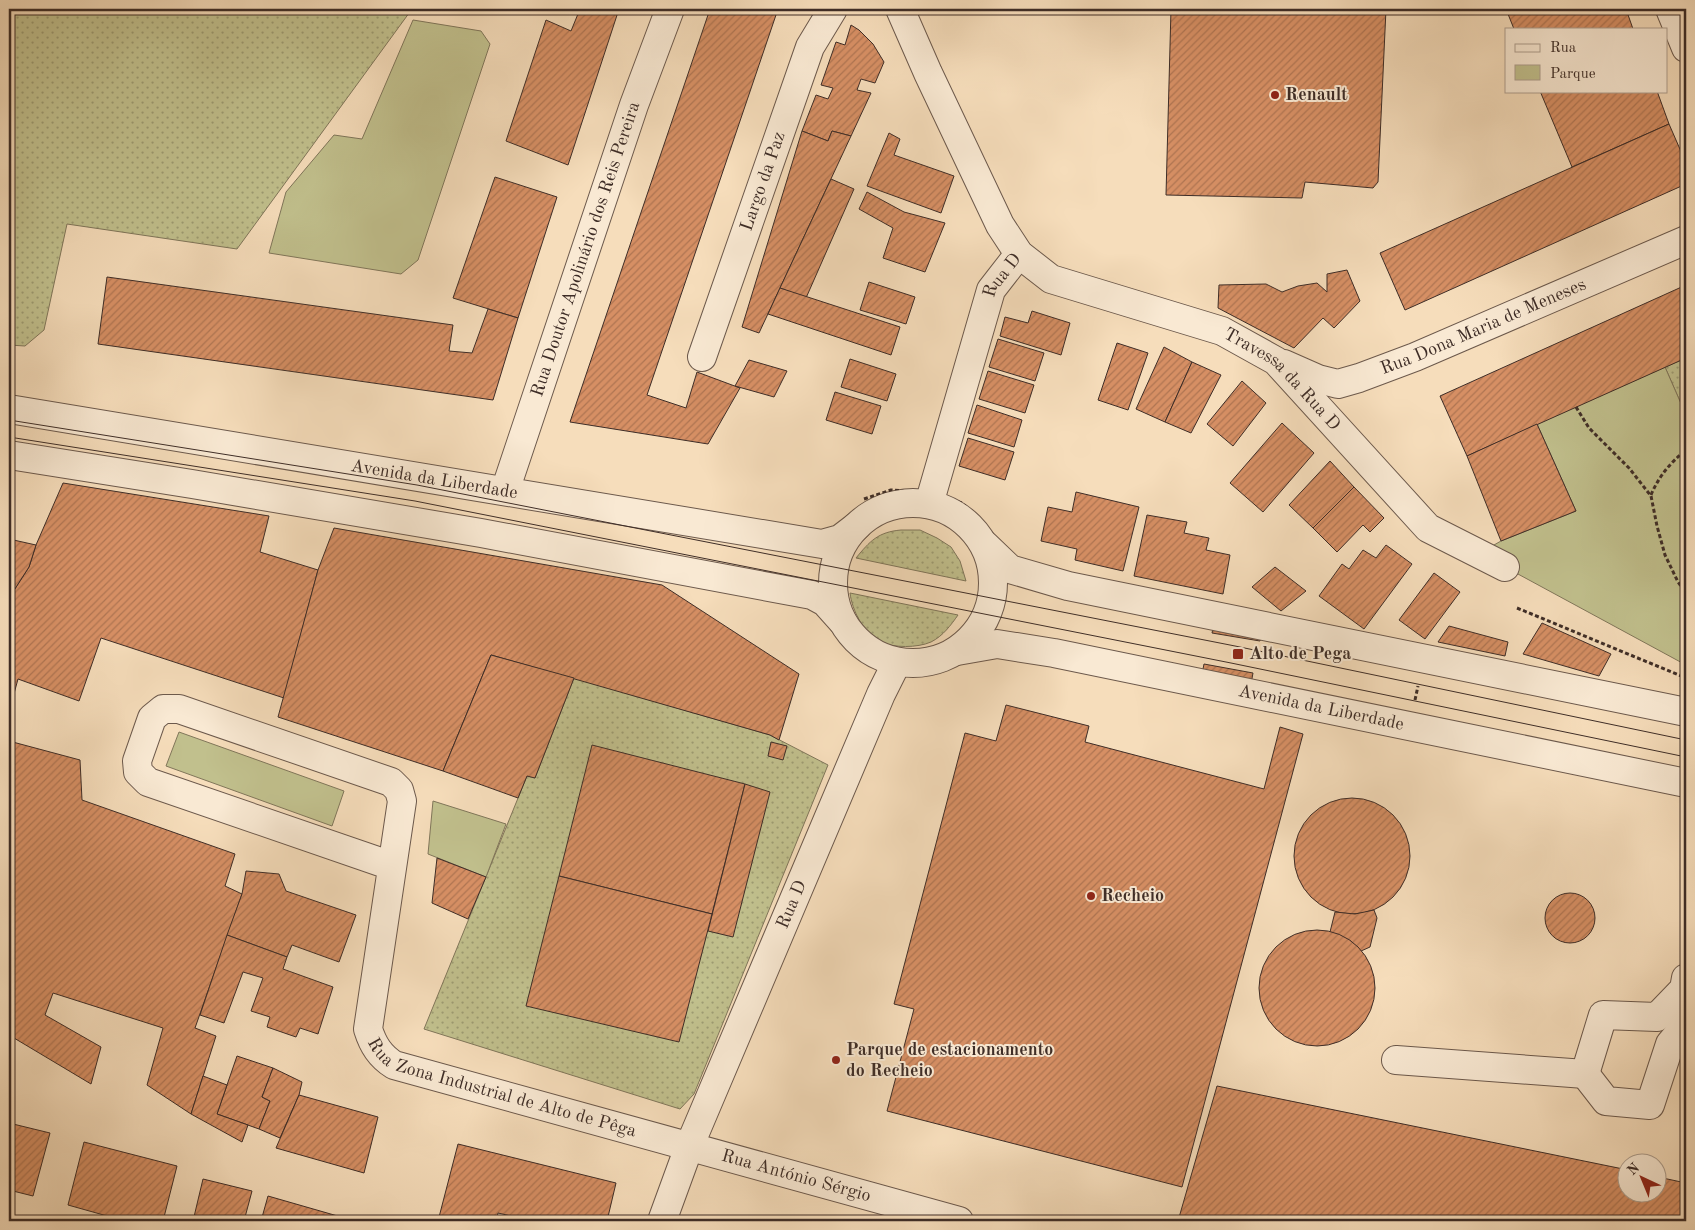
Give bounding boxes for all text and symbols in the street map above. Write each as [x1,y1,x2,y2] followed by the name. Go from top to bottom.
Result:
[1505,28,1668,92] legend
[1550,41,1577,56] text: Rua
[1550,67,1596,82] text: Parque
[1285,86,1348,104] place label: Renault
[1269,89,1281,101] marker: Renault
[528,99,644,399] street label: Rua Doutor Apolinário dos Reis Pereira
[738,129,789,233] street label: Largo da Paz
[980,250,1025,299] street label: Rua D
[1378,275,1589,378] street label: Rua Dona Maria de Meneses
[1221,325,1344,434] street label: Travessa da Rua D
[349,457,519,502] street label: Avenida da Liberdade
[1249,645,1351,663] place label: Alto de Pega
[1231,647,1245,661] marker: Alto de Pega
[1237,682,1406,734] street label: Avenida da Liberdade
[774,878,810,931] street label: Rua D
[1101,887,1164,905] place label: Recheio
[1085,890,1097,902] marker: Recheio
[364,1035,638,1140] street label: Rua Zona Industrial de Alto de Pêga
[846,1041,1053,1080] place label: Parque de estacionamento do Recheio
[830,1054,842,1066] marker: Parque de estacionamento do Recheio
[719,1147,873,1205] street label: Rua António Sérgio
[1618,1152,1668,1202] north arrow
[1625,1160,1643,1178] text: N

